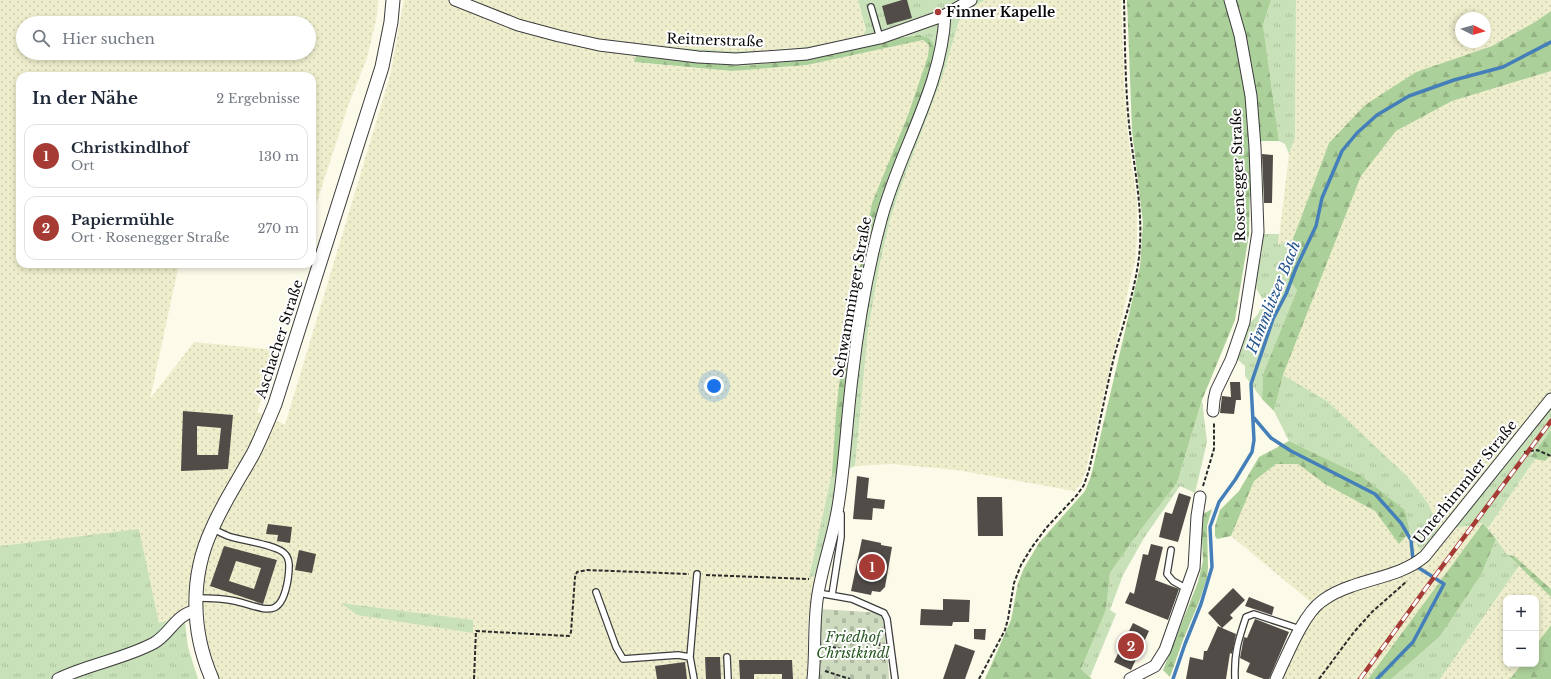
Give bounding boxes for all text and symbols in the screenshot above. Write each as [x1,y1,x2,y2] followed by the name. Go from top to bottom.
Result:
[946,3,1055,21] place label: Finner Kapelle
[933,7,943,17] marker: Finner Kapelle
[1455,12,1491,48] north arrow
[16,16,316,60] search box
[30,27,52,49] icon: search
[62,29,155,48] text: Hier suchen
[666,29,764,51] street label: Reitnerstraße
[32,88,138,109] text: In der Nähe
[216,90,300,107] text: 2 Ergebnisse
[1227,108,1249,242] street label: Rosenegger Straße
[71,138,189,157] text: Christkindlhof
[43,148,49,165] text: 1
[258,148,299,165] text: 130 m
[71,157,94,174] text: Ort
[71,210,174,229] text: Papiermühle
[829,215,875,379] street label: Schwamminger Straße
[42,220,50,237] text: 2
[258,220,299,237] text: 270 m
[71,229,229,246] text: Ort · Rosenegger Straße
[1241,238,1304,357] water label: Himmlitzer Bach
[251,277,307,402] street label: Aschacher Straße
[704,376,724,396] your location
[1409,416,1521,548] street label: Unterhimmler Straße
[859,552,885,582] pin: 1
[1503,595,1539,667] map controls
[1503,595,1539,631] button: +
[816,628,890,662] park label: Friedhof Christkindl
[1118,631,1144,661] pin: 2
[1503,631,1539,667] button: −

